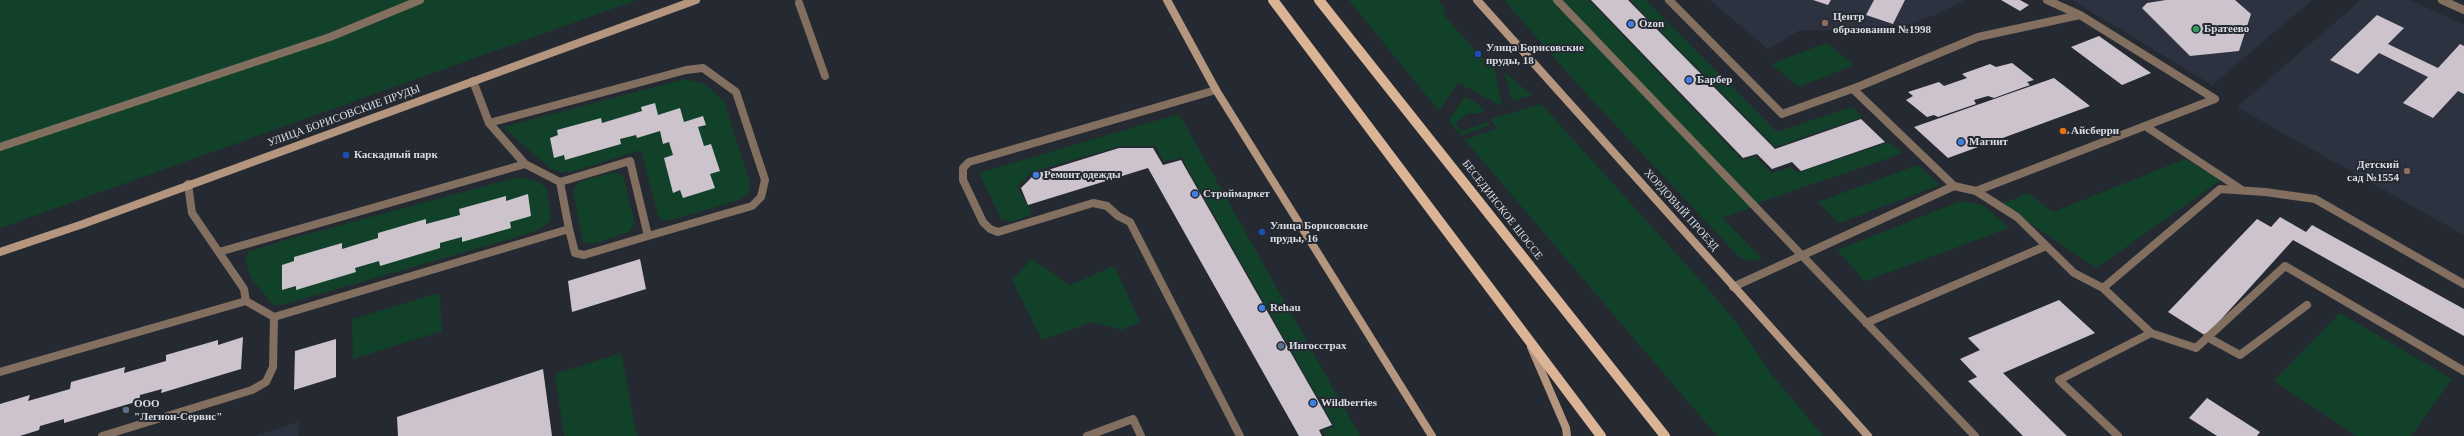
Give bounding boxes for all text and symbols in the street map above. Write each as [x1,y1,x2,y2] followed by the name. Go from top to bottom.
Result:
[1833,10,1931,36] place label: Центр образования №1998
[1639,17,1664,31] place label: Ozon
[1820,18,1830,28] marker: Центр образования №1998
[1626,19,1636,29] marker: Ozon
[2204,22,2249,36] place label: Братеево
[2191,24,2201,34] marker: Братеево
[1486,41,1584,67] place label: Улица Борисовские пруды, 18
[1473,49,1483,59] marker: Улица Борисовские пруды, 18
[1697,73,1732,87] place label: Барбер
[1684,75,1694,85] marker: Барбер
[266,82,422,150] street label: УЛИЦА БОРИСОВСКИЕ ПРУДЫ
[2071,124,2119,138] place label: Айсберри
[2058,126,2068,136] marker: Айсберри
[1969,135,2008,149] place label: Магнит
[1956,137,1966,147] marker: Магнит
[354,148,438,162] place label: Каскадный парк
[341,150,351,160] marker: Каскадный парк
[1459,158,1545,262] street label: БЕСЕДИНСКОЕ ШОССЕ
[2347,158,2399,184] place label: Детский сад №1554
[2402,166,2412,176] marker: Детский сад №1554
[1641,167,1721,253] street label: ХОРДОВЫЙ ПРОЕЗД
[1044,168,1121,182] place label: Ремонт одежды
[1031,170,1041,180] marker: Ремонт одежды
[1203,187,1270,201] place label: Строймаркет
[1190,189,1200,199] marker: Строймаркет
[1270,219,1368,245] place label: Улица Борисовские пруды, 16
[1257,227,1267,237] marker: Улица Борисовские пруды, 16
[1270,301,1301,315] place label: Rehau
[1257,303,1267,313] marker: Rehau
[1289,339,1347,353] place label: Ингосстрах
[1276,341,1286,351] marker: Ингосстрах
[1321,396,1377,410] place label: Wildberries
[134,397,222,423] place label: ООО "Легион-Сервис"
[1308,398,1318,408] marker: Wildberries
[121,405,131,415] marker: ООО "Легион-Сервис"

